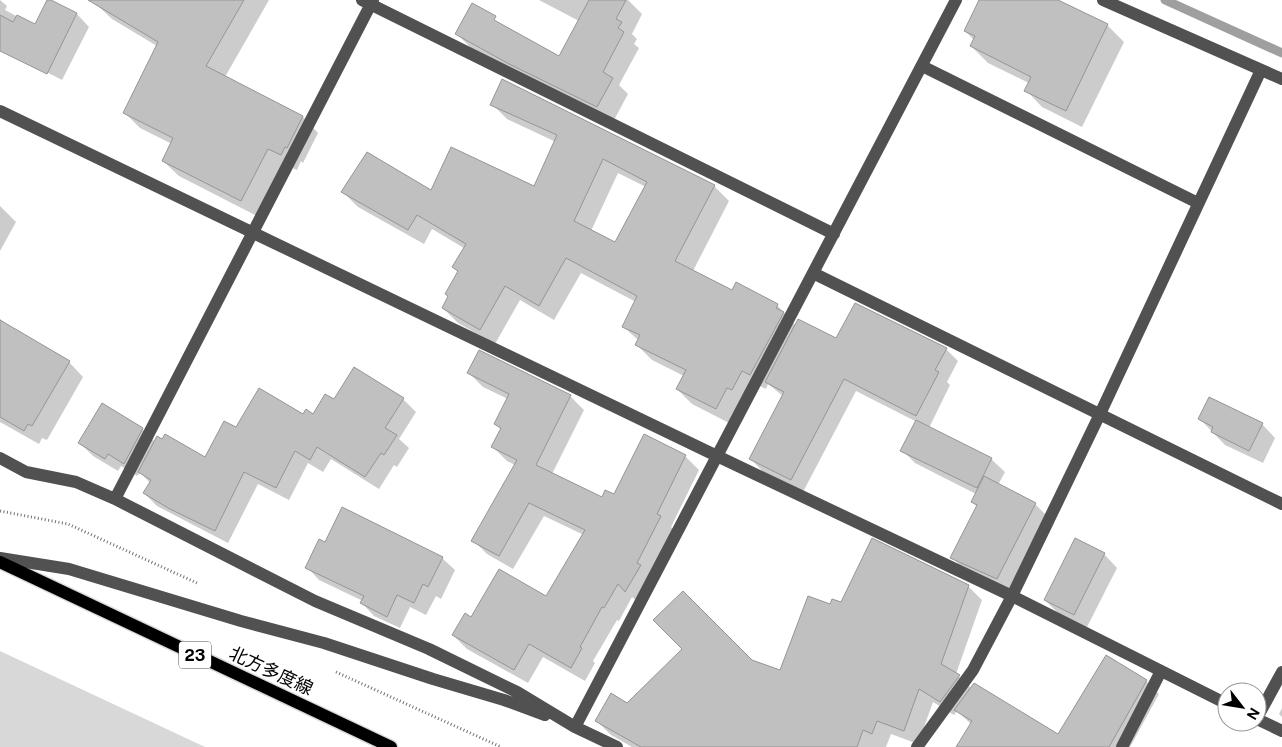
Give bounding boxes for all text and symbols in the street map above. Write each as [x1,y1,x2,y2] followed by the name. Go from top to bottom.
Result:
[179,642,211,668] road number: 23
[226,642,316,699] street label: 北方多度線
[1217,682,1267,732] north arrow
[1243,705,1263,723] text: N

